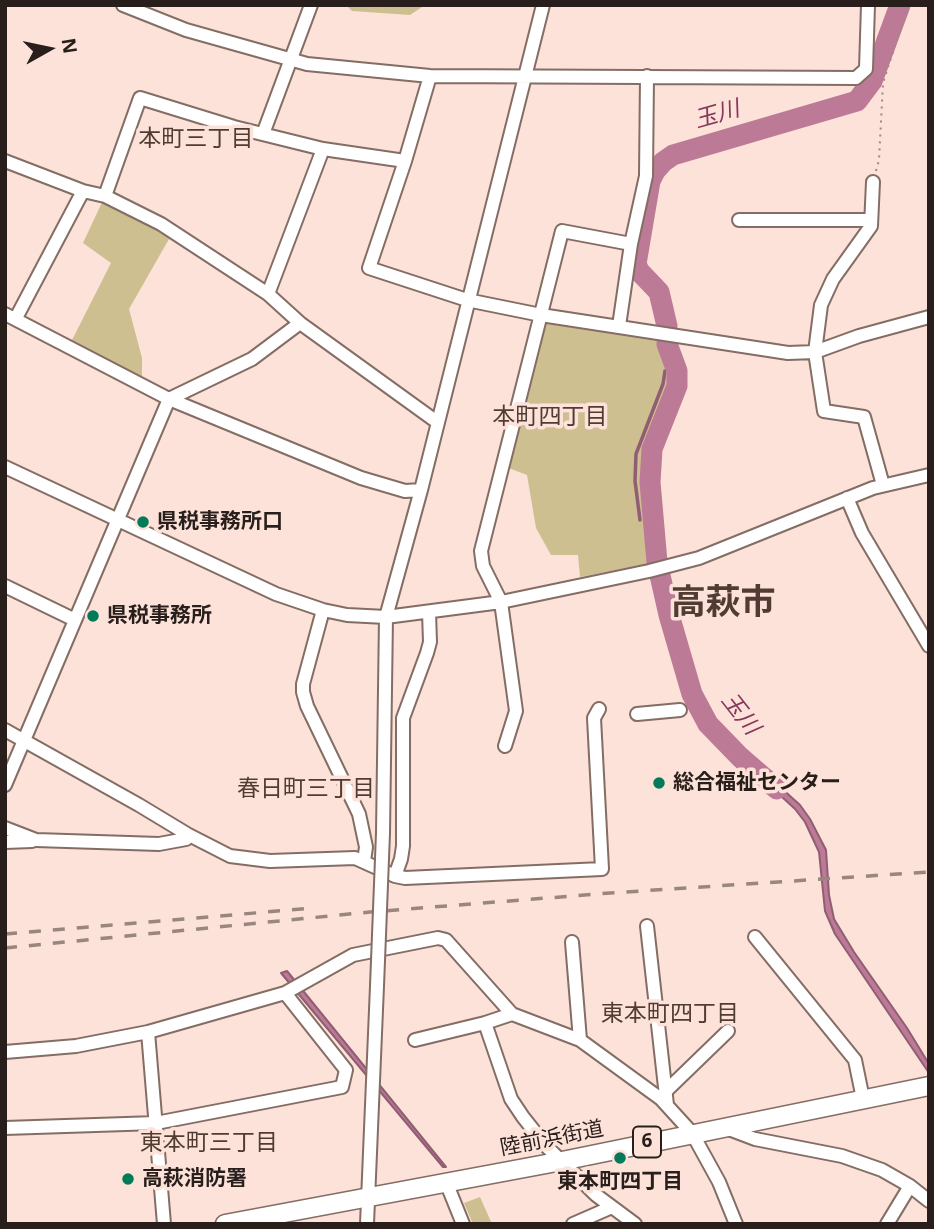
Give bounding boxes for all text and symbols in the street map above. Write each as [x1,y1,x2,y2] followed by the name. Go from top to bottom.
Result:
[14,14,84,84] north arrow
[56,36,84,55] text: N
[691,95,743,135] water label: 玉川
[139,125,253,153] district label: 本町三丁目
[493,403,607,431] district label: 本町四丁目
[157,509,283,535] place label: 県税事務所口
[135,514,151,530] marker: 県税事務所口
[671,583,775,625] district label: 高萩市
[107,603,212,629] place label: 県税事務所
[85,608,101,624] marker: 県税事務所
[715,687,765,741] water label: 玉川
[673,770,841,796] place label: 総合福祉センター
[237,775,375,803] district label: 春日町三丁目
[651,775,667,791] marker: 総合福祉センター
[601,1000,739,1028] district label: 東本町四丁目
[498,1117,606,1161] street label: 陸前浜街道
[633,1126,661,1158] road number: 6
[140,1129,278,1157] district label: 東本町三丁目
[612,1150,628,1166] marker: 東本町四丁目
[142,1166,247,1192] place label: 高萩消防署
[557,1169,683,1195] place label: 東本町四丁目
[120,1171,136,1187] marker: 高萩消防署

